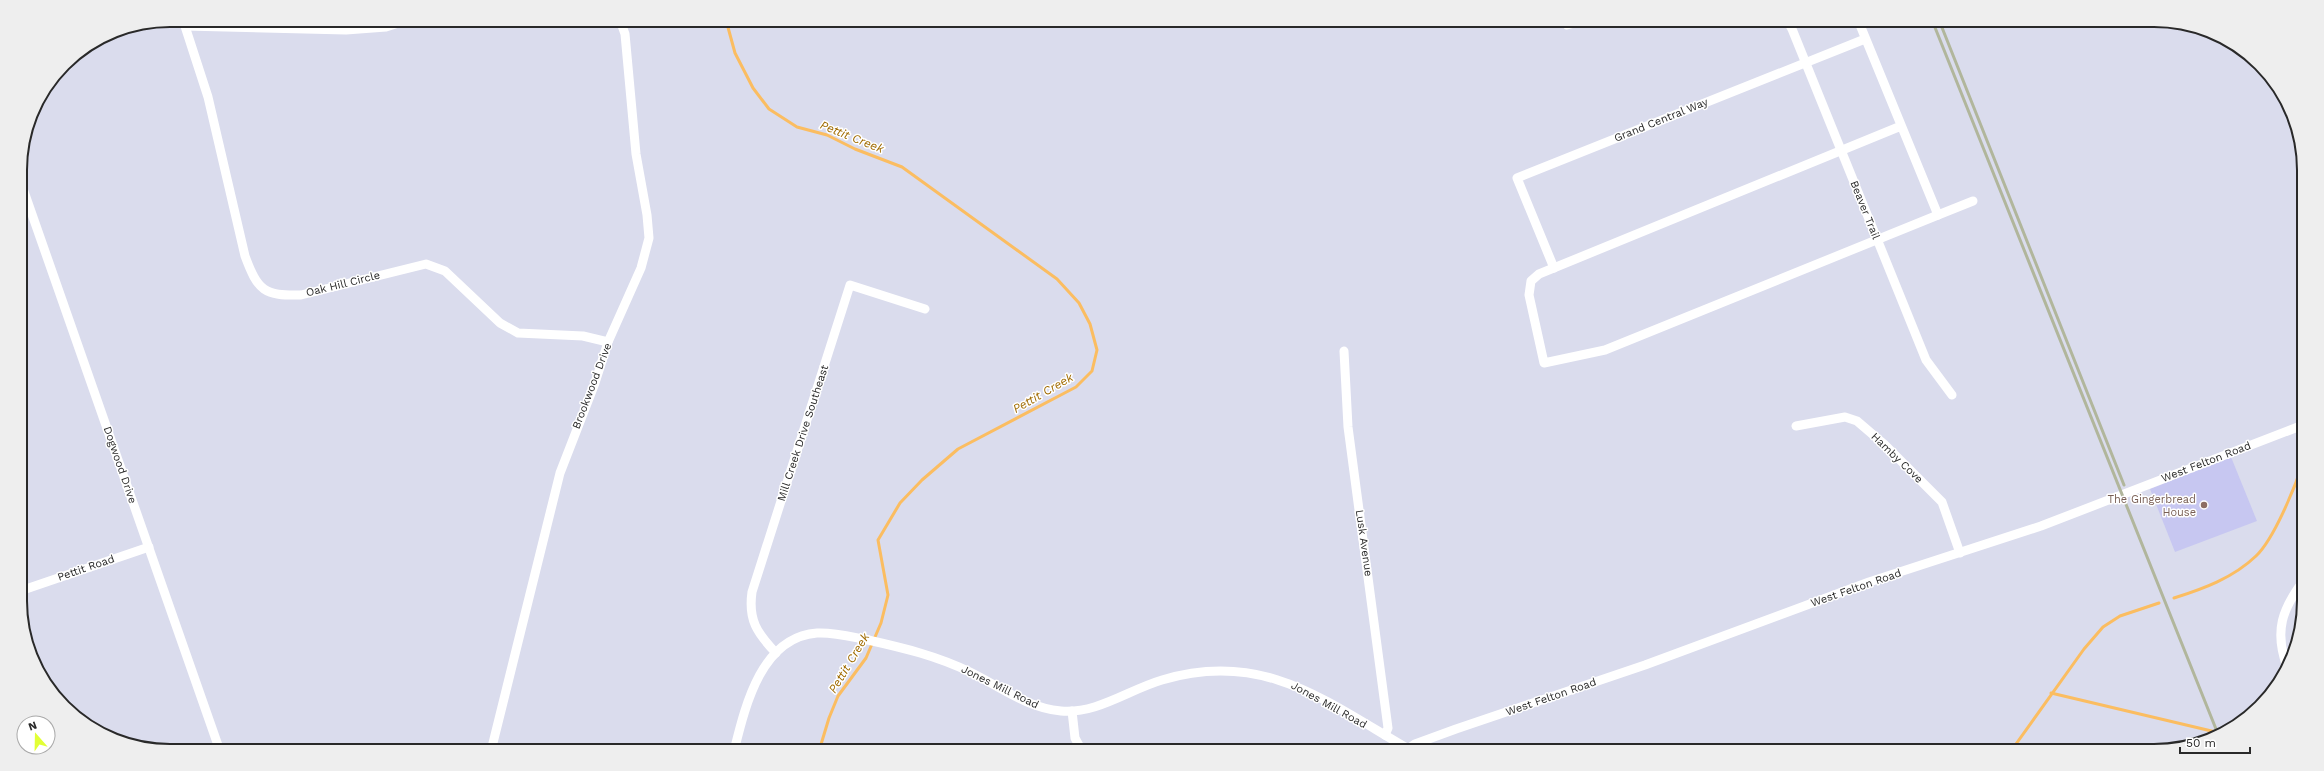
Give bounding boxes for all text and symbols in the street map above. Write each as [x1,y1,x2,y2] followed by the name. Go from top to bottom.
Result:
[1612,95,1710,145] street label: Grand Central Way
[818,118,886,156] water label: Pettit Creek
[1847,179,1883,242] street label: Beaver Trail
[305,269,381,299] street label: Oak Hill Circle
[570,341,614,431] street label: Brookwood Drive
[775,363,831,503] street label: Mill Creek Drive Southeast
[1010,370,1076,416] water label: Pettit Creek
[101,425,139,505] street label: Dogwood Drive
[1868,430,1926,486] street label: Hamby Cove
[2159,439,2253,485] street label: West Felton Road
[2108,493,2196,519] place label: The Gingerbread House
[2199,500,2209,510] marker: The Gingerbread House
[1353,509,1375,577] street label: Lusk Avenue
[56,552,116,584] street label: Pettit Road
[1809,566,1903,610] street label: West Felton Road
[826,630,873,695] water label: Pettit Creek
[959,663,1041,711] street label: Jones Mill Road
[1504,675,1598,719] street label: West Felton Road
[1289,679,1369,731] street label: Jones Mill Road
[16,715,56,755] north arrow
[27,719,39,734] text: N
[2180,729,2250,755] scale bar
[2186,736,2216,750] text: 50 m

